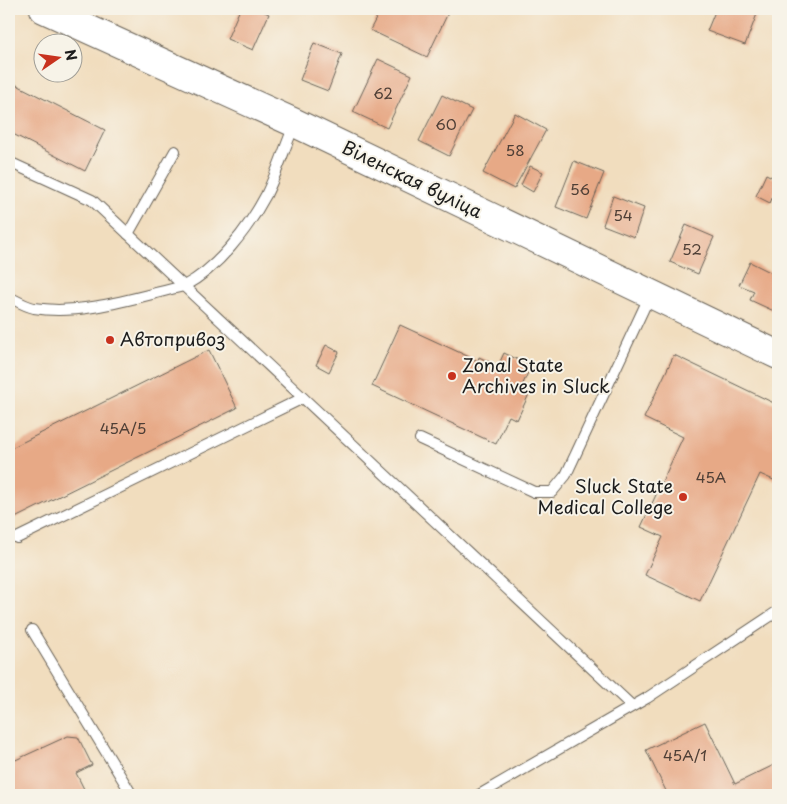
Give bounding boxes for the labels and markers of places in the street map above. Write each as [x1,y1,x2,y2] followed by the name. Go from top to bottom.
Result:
[120,325,225,352] place label: Автопривоз
[104,334,116,346] marker: Автопривоз
[462,351,610,399] place label: Zonal State Archives in Sluck
[446,370,458,382] marker: Zonal State Archives in Sluck
[537,472,673,520] place label: Sluck State Medical College
[677,491,689,503] marker: Sluck State Medical College

